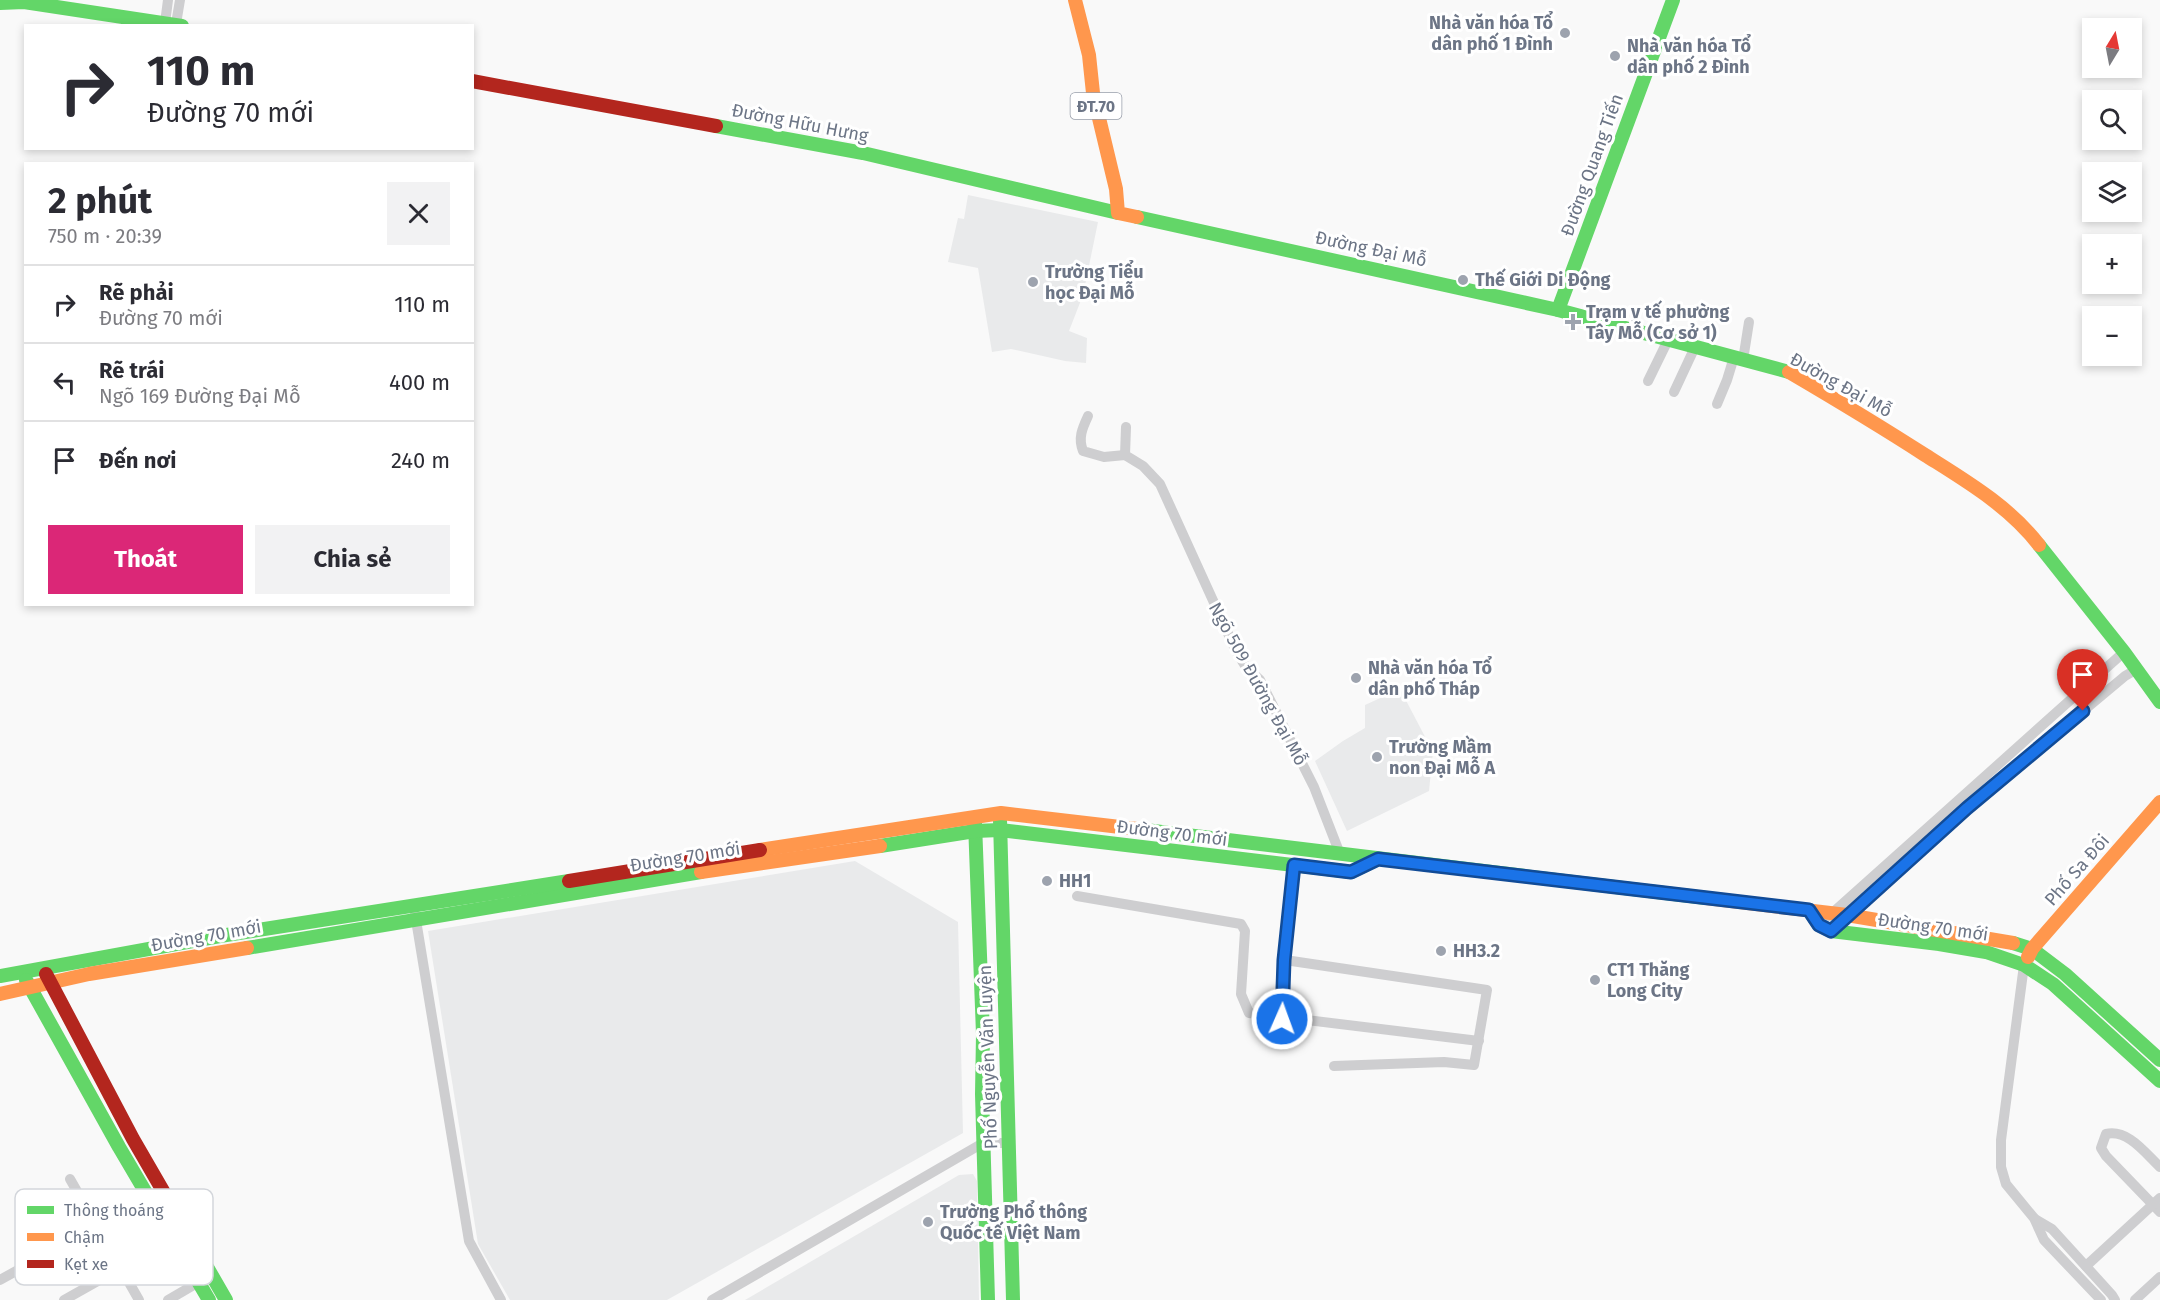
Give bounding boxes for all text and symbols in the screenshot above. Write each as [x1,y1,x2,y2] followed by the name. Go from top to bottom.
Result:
[1429,10,1553,55] place label: Nhà văn hóa Tổ dân phố 1 Đình
[2082,18,2142,78] north arrow
[2082,18,2142,366] map controls
[1558,26,1572,40] marker: Nhà văn hóa Tổ dân phố 1 Đình
[1627,33,1751,78] place label: Nhà văn hóa Tổ dân phố 2 Đình
[147,46,255,96] text: 110 m
[48,48,126,126] icon: right
[1608,49,1622,63] marker: Nhà văn hóa Tổ dân phố 2 Đình
[2082,90,2142,150] button: search
[1556,91,1628,239] street label: Đường Quang Tiến
[1070,93,1122,119] road number: ĐT.70
[147,97,314,129] text: Đường 70 mới
[730,99,871,147] street label: Đường Hữu Hưng
[2082,162,2142,222] button: layers
[48,179,152,223] text: 2 phút
[387,182,450,245] button: close
[48,224,162,248] text: 750 m · 20:39
[1313,225,1429,272] street label: Đường Đại Mỗ
[2082,234,2142,294] button: +
[1045,259,1143,304] place label: Trường Tiểu học Đại Mỗ
[1475,268,1611,291] place label: Thế Giới Di Động
[1456,273,1470,287] marker: Thế Giới Di Động
[1026,275,1040,289] marker: Trường Tiểu học Đại Mỗ
[99,279,174,306] text: Rẽ phải
[48,288,81,321] icon: right
[394,291,450,318] text: 110 m
[1586,300,1730,344] place label: Trạm y tế phường Tây Mỗ (Cơ sở 1)
[99,306,223,330] text: Đường 70 mới
[2082,306,2142,366] button: −
[1564,313,1582,331] marker: Trạm y tế phường Tây Mỗ (Cơ sở 1)
[1786,347,1896,422] street label: Đường Đại Mỗ
[99,357,164,384] text: Rẽ trái
[48,366,81,399] icon: left
[389,369,450,396] text: 400 m
[99,384,301,408] text: Ngõ 169 Đường Đại Mỗ
[48,444,81,477] icon: arrive
[99,447,176,474] text: Đến nơi
[391,447,450,474] text: 240 m
[48,525,243,594] button: Thoát
[255,525,450,594] button: Chia sẻ
[1204,598,1313,769] street label: Ngõ 509 Đường Đại Mỗ
[2057,649,2108,711] pin
[1368,655,1492,700] place label: Nhà văn hóa Tổ dân phố Tháp
[2066,658,2099,691] icon: arrive
[1349,671,1363,685] marker: Nhà văn hóa Tổ dân phố Tháp
[1389,735,1495,779] place label: Trường Mầm non Đại Mỗ A
[1370,750,1384,764] marker: Trường Mầm non Đại Mỗ A
[1115,815,1229,851] street label: Đường 70 mới
[2040,830,2114,910] street label: Phố Sa Đôi
[628,837,742,877] street label: Đường 70 mới
[1059,870,1091,892] place label: HH1
[1040,874,1054,888] marker: HH1
[1876,908,1990,946] street label: Đường 70 mới
[149,915,263,957] street label: Đường 70 mới
[1453,940,1500,962] place label: HH3.2
[1434,944,1448,958] marker: HH3.2
[1607,959,1690,1002] place label: CT1 Thăng Long City
[973,964,1002,1150] street label: Phố Nguyễn Văn Luyện
[1588,973,1602,987] marker: CT1 Thăng Long City
[1250,987,1314,1051] position arrow
[15,1189,213,1285] legend
[940,1199,1087,1244] place label: Trường Phổ thông Quốc tế Việt Nam
[64,1201,164,1220] text: Thông thoáng
[921,1215,935,1229] marker: Trường Phổ thông Quốc tế Việt Nam
[64,1228,105,1247] text: Chậm
[64,1255,108,1274] text: Kẹt xe

